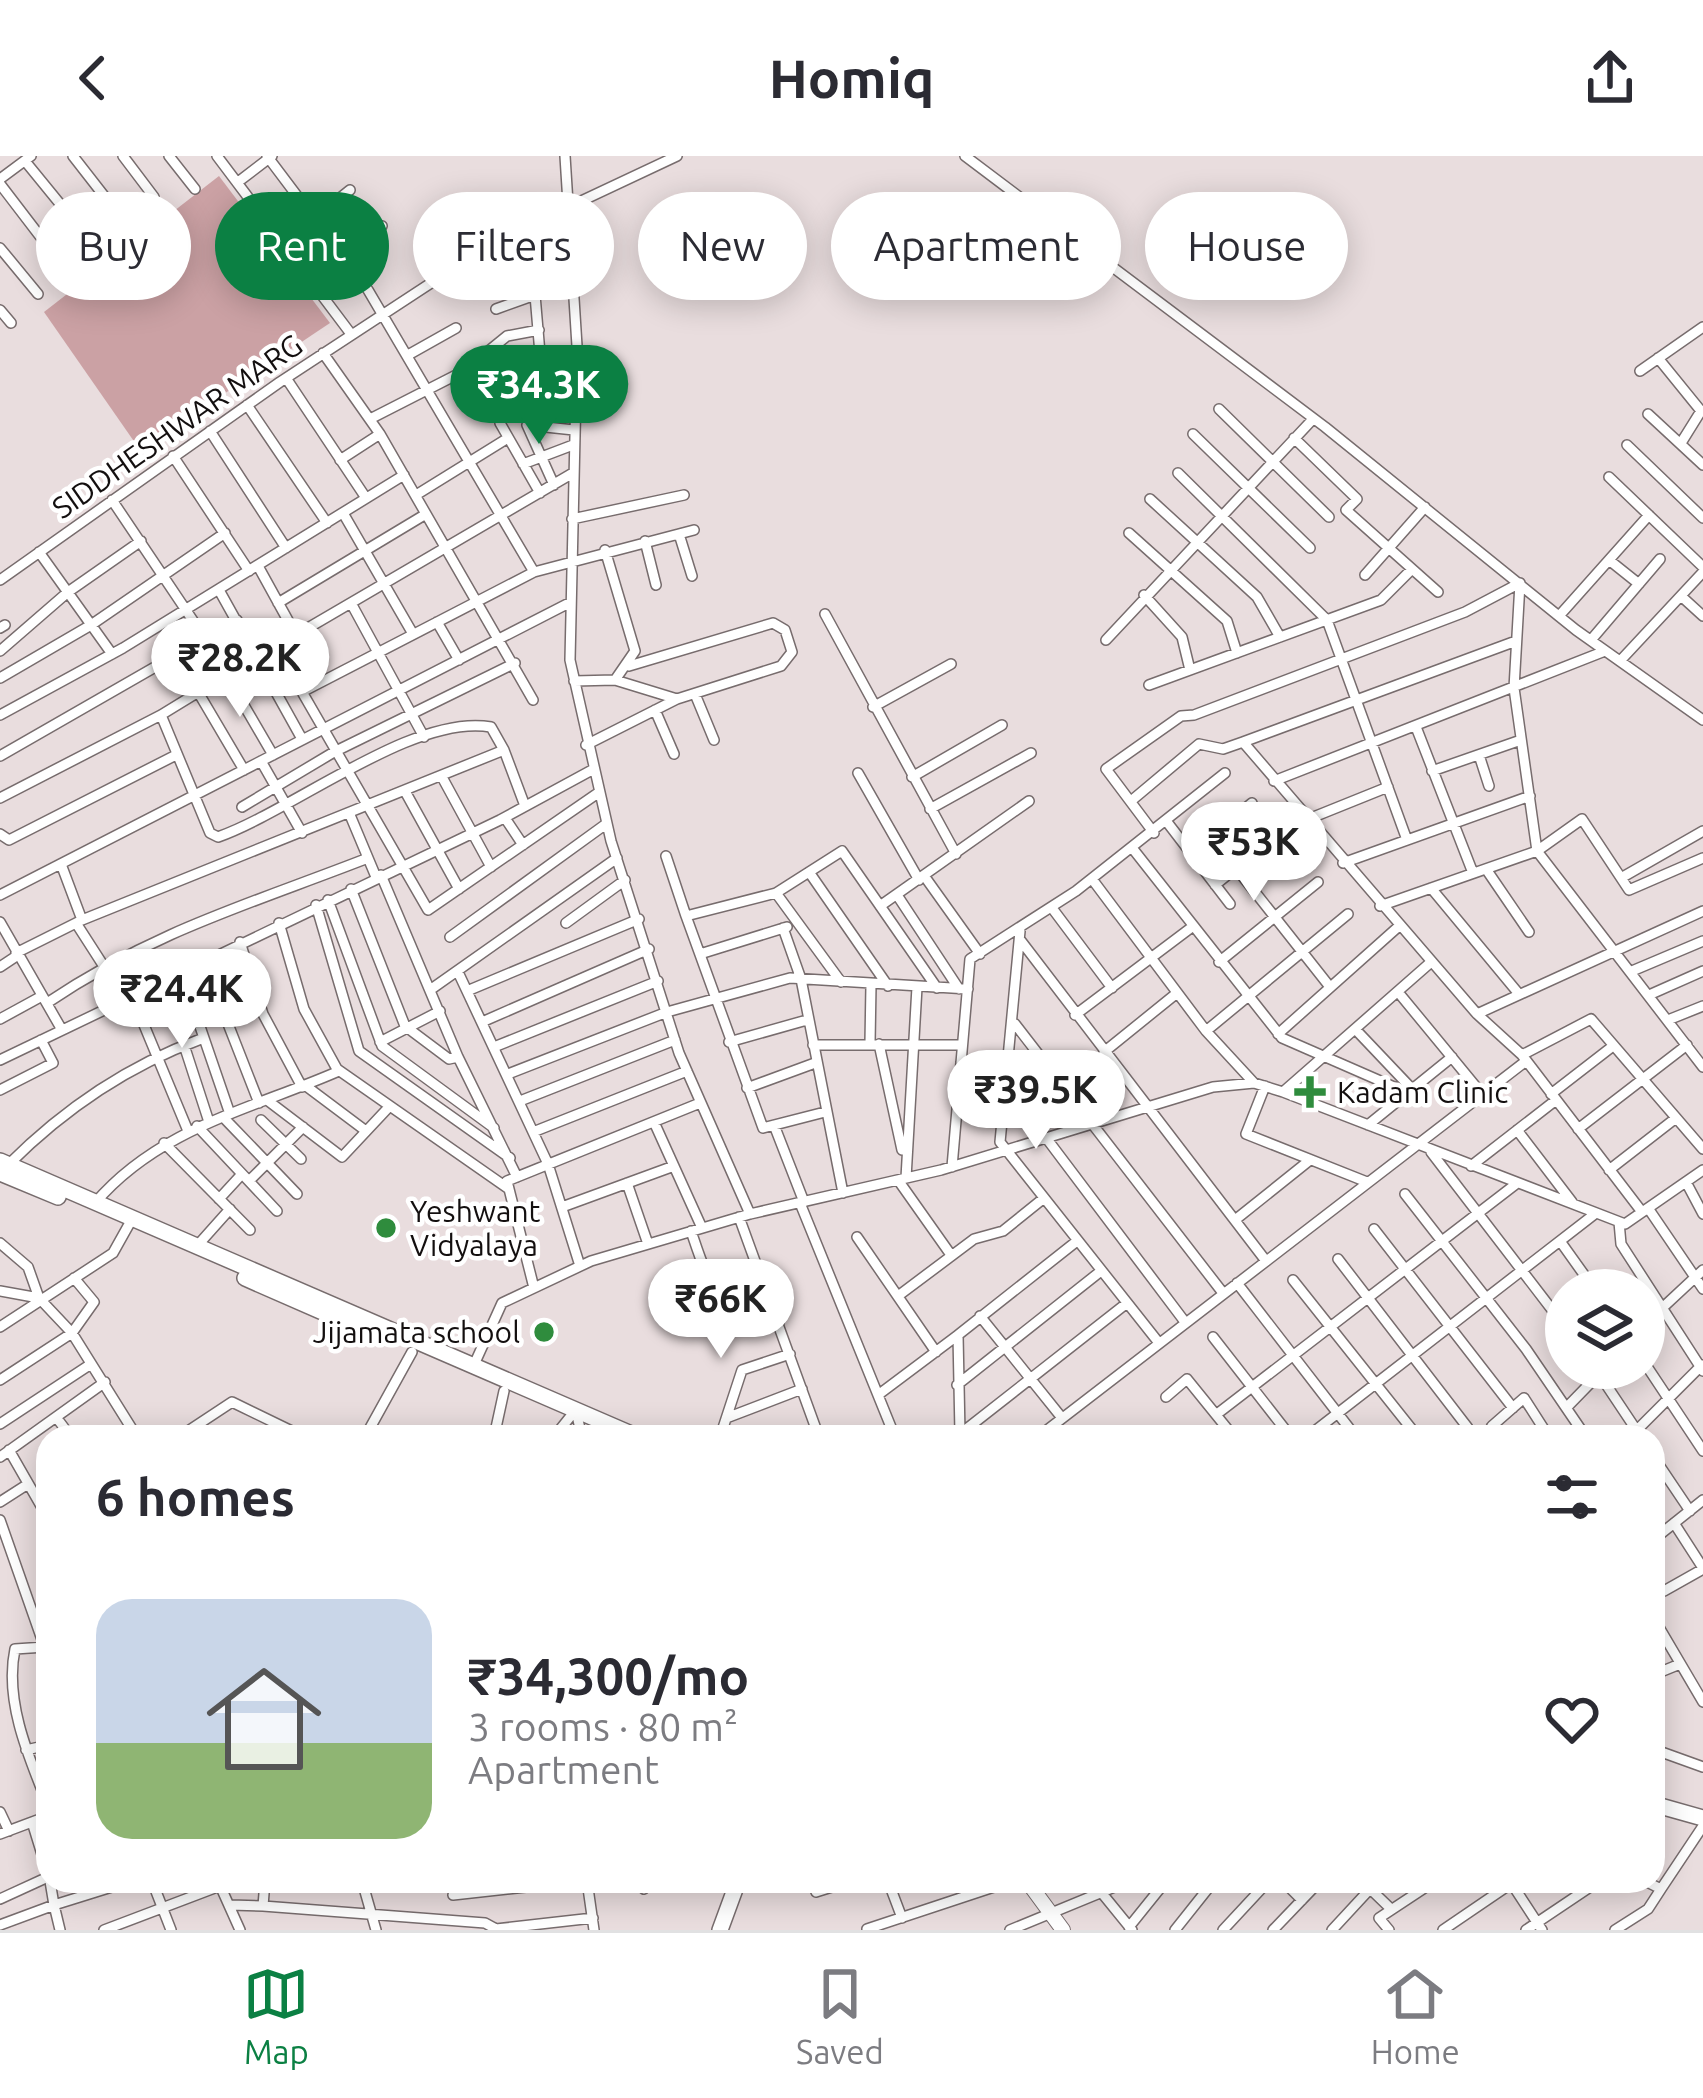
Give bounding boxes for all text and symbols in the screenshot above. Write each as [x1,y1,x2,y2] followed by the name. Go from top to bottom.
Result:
[60,45,126,111] icon: back
[1577,45,1643,111] icon: share
[769,48,934,108] text: Homiq
[36,192,191,300] chip: Buy
[215,192,389,300] chip: Rent
[413,192,614,300] chip: Filters
[638,192,807,300] chip: New
[831,192,1121,300] chip: Apartment
[1145,192,1348,300] chip: House
[46,327,308,525] street label: SIDDHESHWAR MARG
[441,345,637,447] pin: ₹34.3K
[477,362,601,405] text: ₹34.3K
[142,618,338,720] pin: ₹28.2K
[178,635,302,678] text: ₹28.2K
[1183,802,1325,904] pin: ₹53K
[1208,819,1300,862] text: ₹53K
[84,949,280,1051] pin: ₹24.4K
[120,966,244,1009] text: ₹24.4K
[938,1050,1134,1152] pin: ₹39.5K
[974,1067,1098,1110] text: ₹39.5K
[1337,1075,1508,1109] place label: Kadam Clinic
[1294,1076,1326,1108] marker: Kadam Clinic
[410,1194,541,1262] place label: Yeshwant Vidyalaya
[373,1215,399,1241] marker: Yeshwant Vidyalaya
[650,1259,792,1361] pin: ₹66K
[1545,1269,1665,1389] map controls
[1545,1269,1665,1389] button: layers
[675,1276,767,1319] text: ₹66K
[313,1315,520,1349] place label: Jijamata school
[531,1319,557,1345] marker: Jijamata school
[1539,1464,1605,1530] icon: filters
[96,1468,295,1526] text: 6 homes
[192,1647,336,1791] icon: home
[468,1647,749,1705] text: ₹34,300/mo
[1539,1686,1605,1752] icon: heart
[468,1705,738,1748] text: 3 rooms · 80 m²
[468,1748,659,1791] text: Apartment
[243,1961,309,2070] tab: Map
[796,1961,884,2070] tab: Saved
[1371,1961,1460,2070] tab: Home

